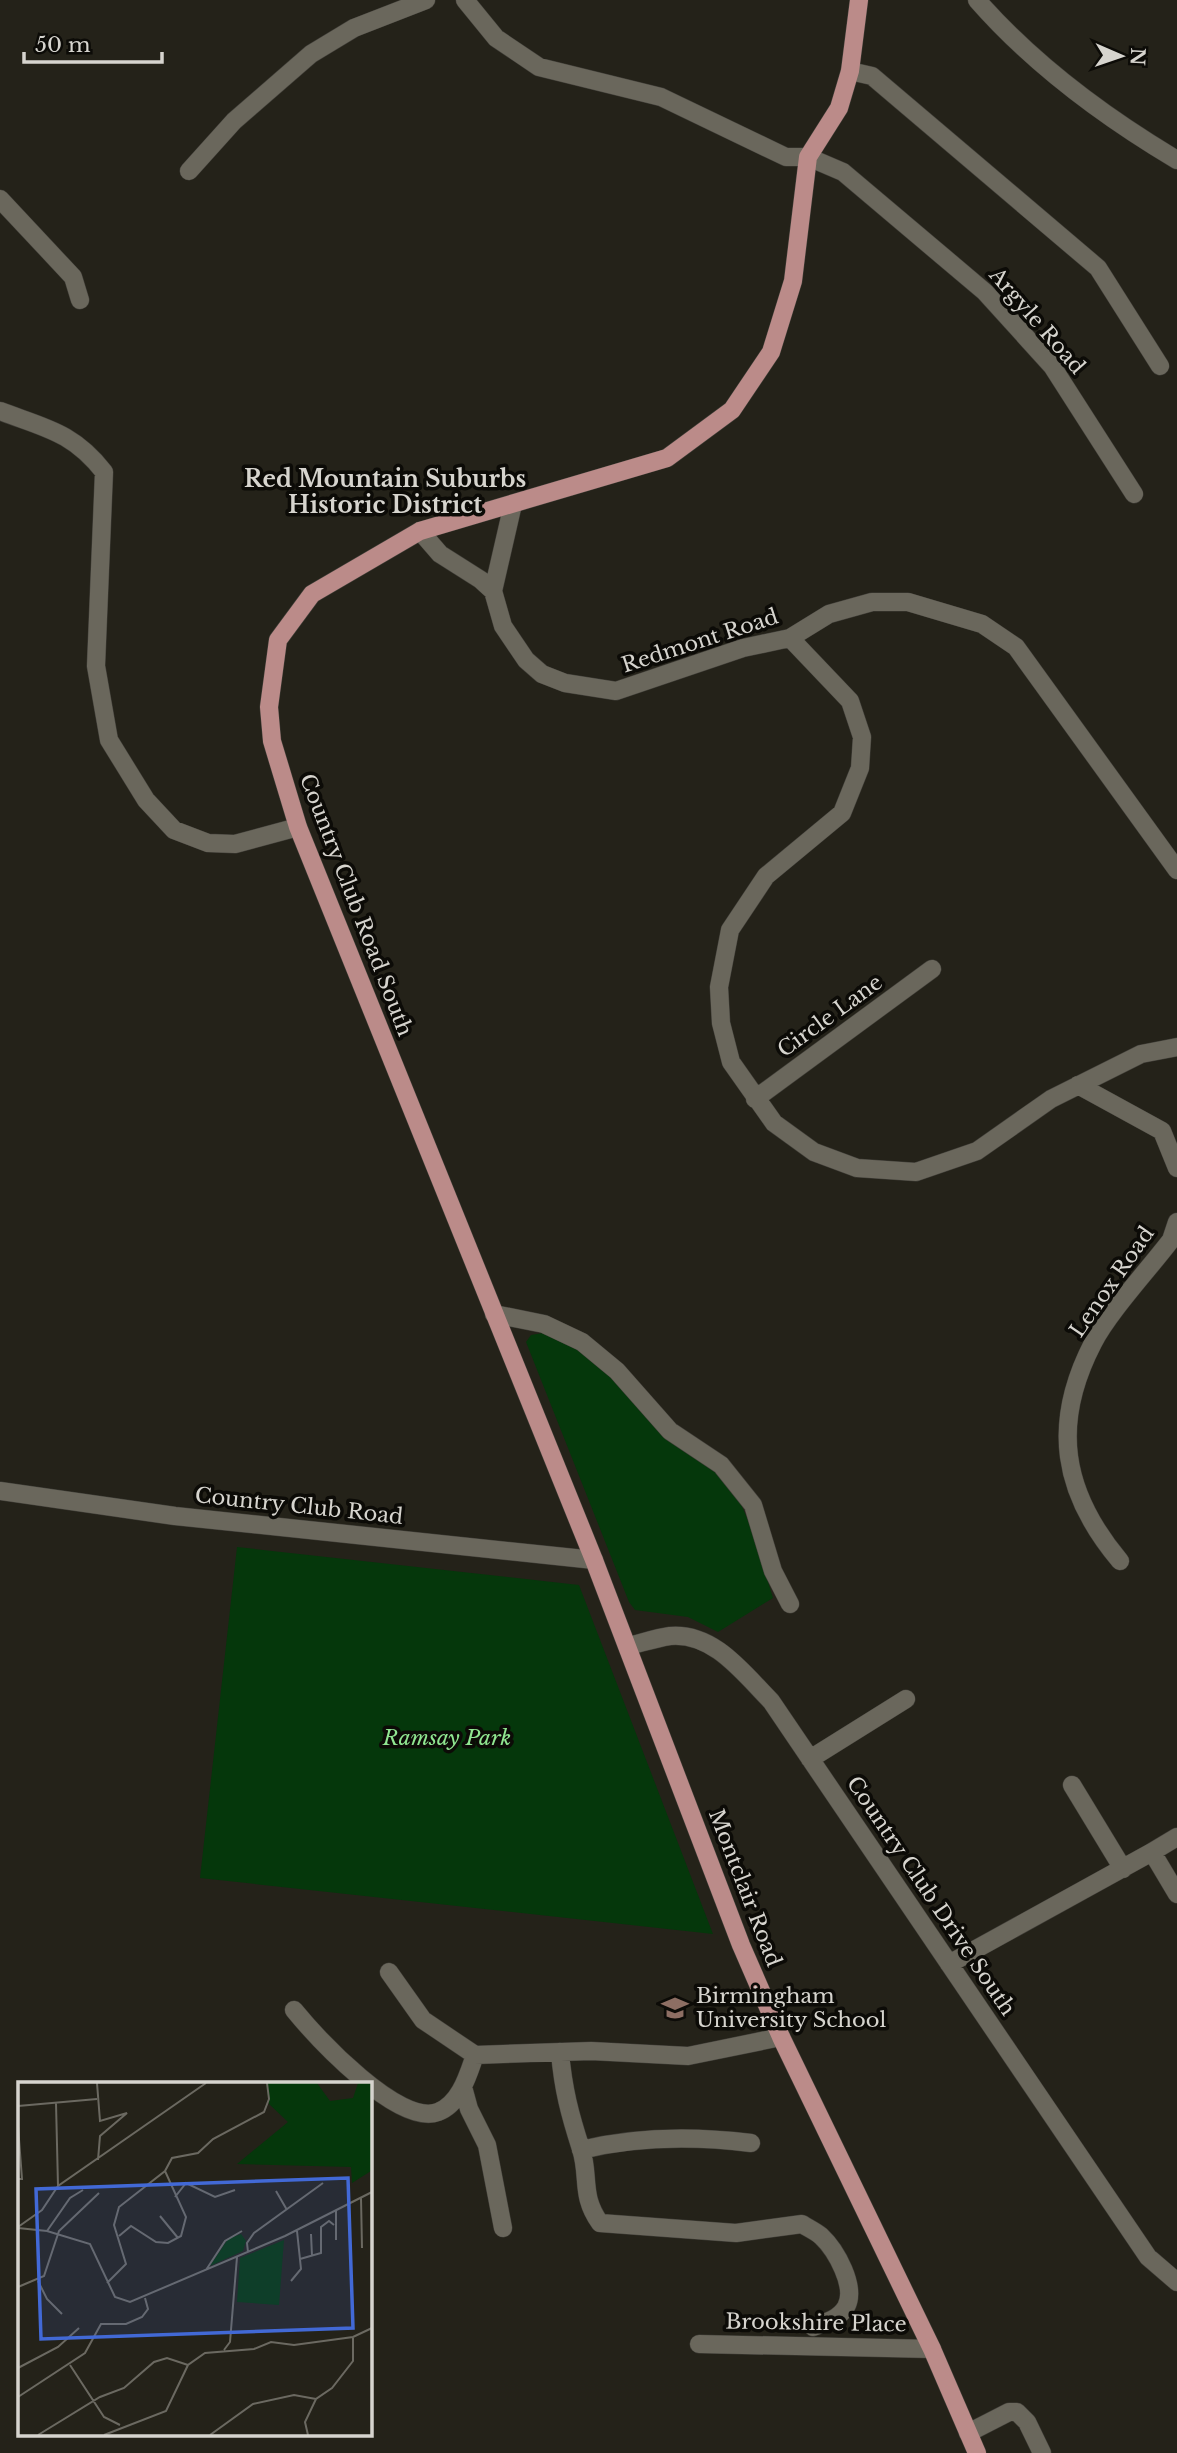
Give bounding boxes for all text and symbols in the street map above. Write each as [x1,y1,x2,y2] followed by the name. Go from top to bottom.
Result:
[24,21,163,65] scale bar
[1086,21,1156,91] north arrow
[35,32,91,58] text: 50 m
[1126,47,1149,66] text: N
[983,262,1090,380] street label: Argyle Road
[244,465,526,519] district label: Red Mountain Suburbs Historic District
[618,603,782,679] street label: Redmont Road
[294,770,418,1040] street label: Country Club Road South
[772,969,888,1063] street label: Circle Lane
[1064,1222,1160,1342] street label: Lenox Road
[194,1482,404,1530] street label: Country Club Road
[382,1725,511,1751] park label: Ramsay Park
[841,1771,1021,2021] street label: Country Club Drive South
[703,1806,787,1970] street label: Montclair Road
[696,1983,886,2033] place label: Birmingham University School
[660,1993,690,2023] school or university icon: Birmingham University School
[18,2082,371,2436] inset map
[725,2308,907,2338] street label: Brookshire Place

